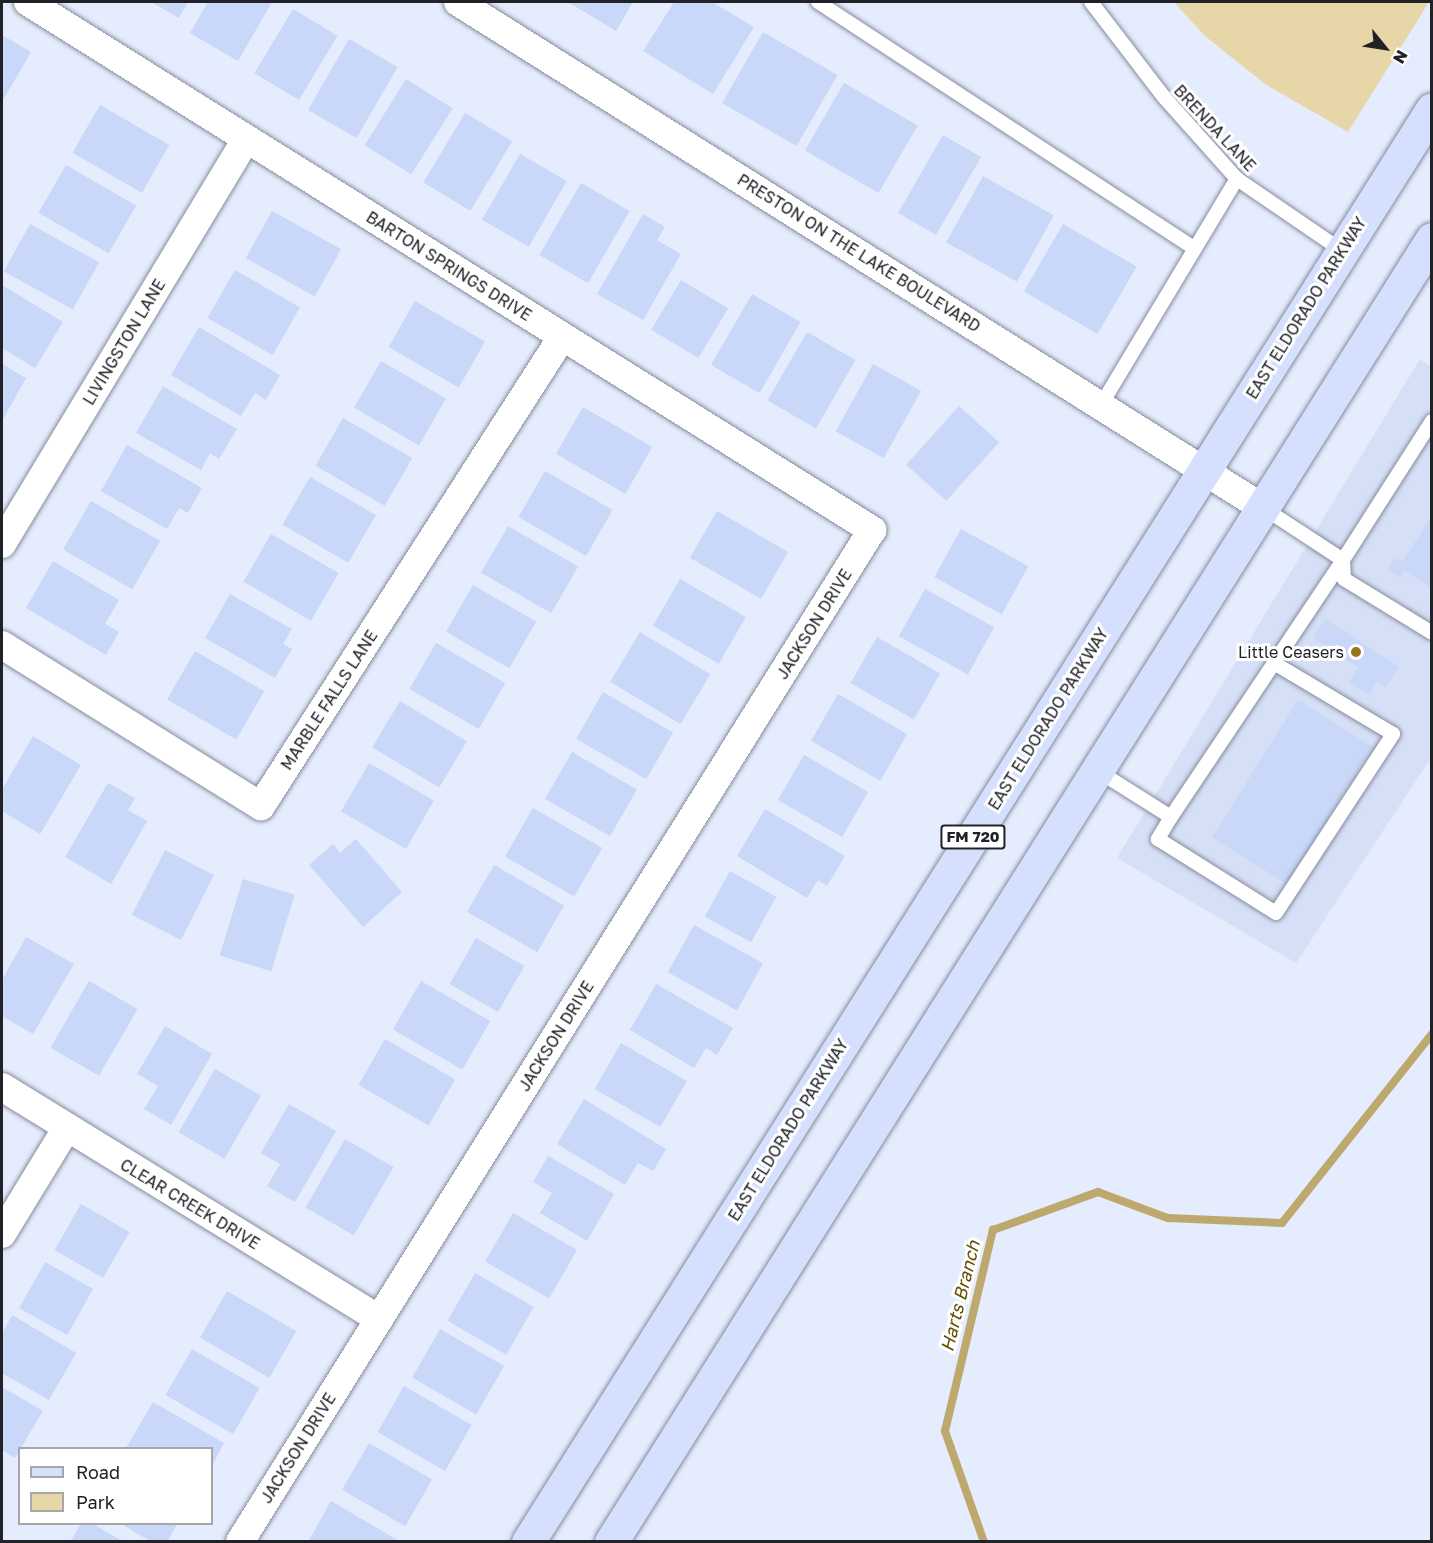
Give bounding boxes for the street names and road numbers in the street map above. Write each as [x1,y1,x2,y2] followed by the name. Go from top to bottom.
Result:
[1170,81,1260,175] street label: BRENDA LANE
[734,170,984,336] street label: PRESTON ON THE LAKE BOULEVARD
[363,207,535,325] street label: BARTON SPRINGS DRIVE
[1242,214,1370,402] street label: EAST ELDORADO PARKWAY
[79,276,169,408] street label: LIVINGSTON LANE
[772,565,856,683] street label: JACKSON DRIVE
[984,625,1112,813] street label: EAST ELDORADO PARKWAY
[277,627,381,773] street label: MARBLE FALLS LANE
[940,825,1006,849] road number: FM 720
[514,977,598,1095] street label: JACKSON DRIVE
[724,1036,852,1224] street label: EAST ELDORADO PARKWAY
[117,1155,263,1253] street label: CLEAR CREEK DRIVE
[256,1389,340,1507] street label: JACKSON DRIVE

